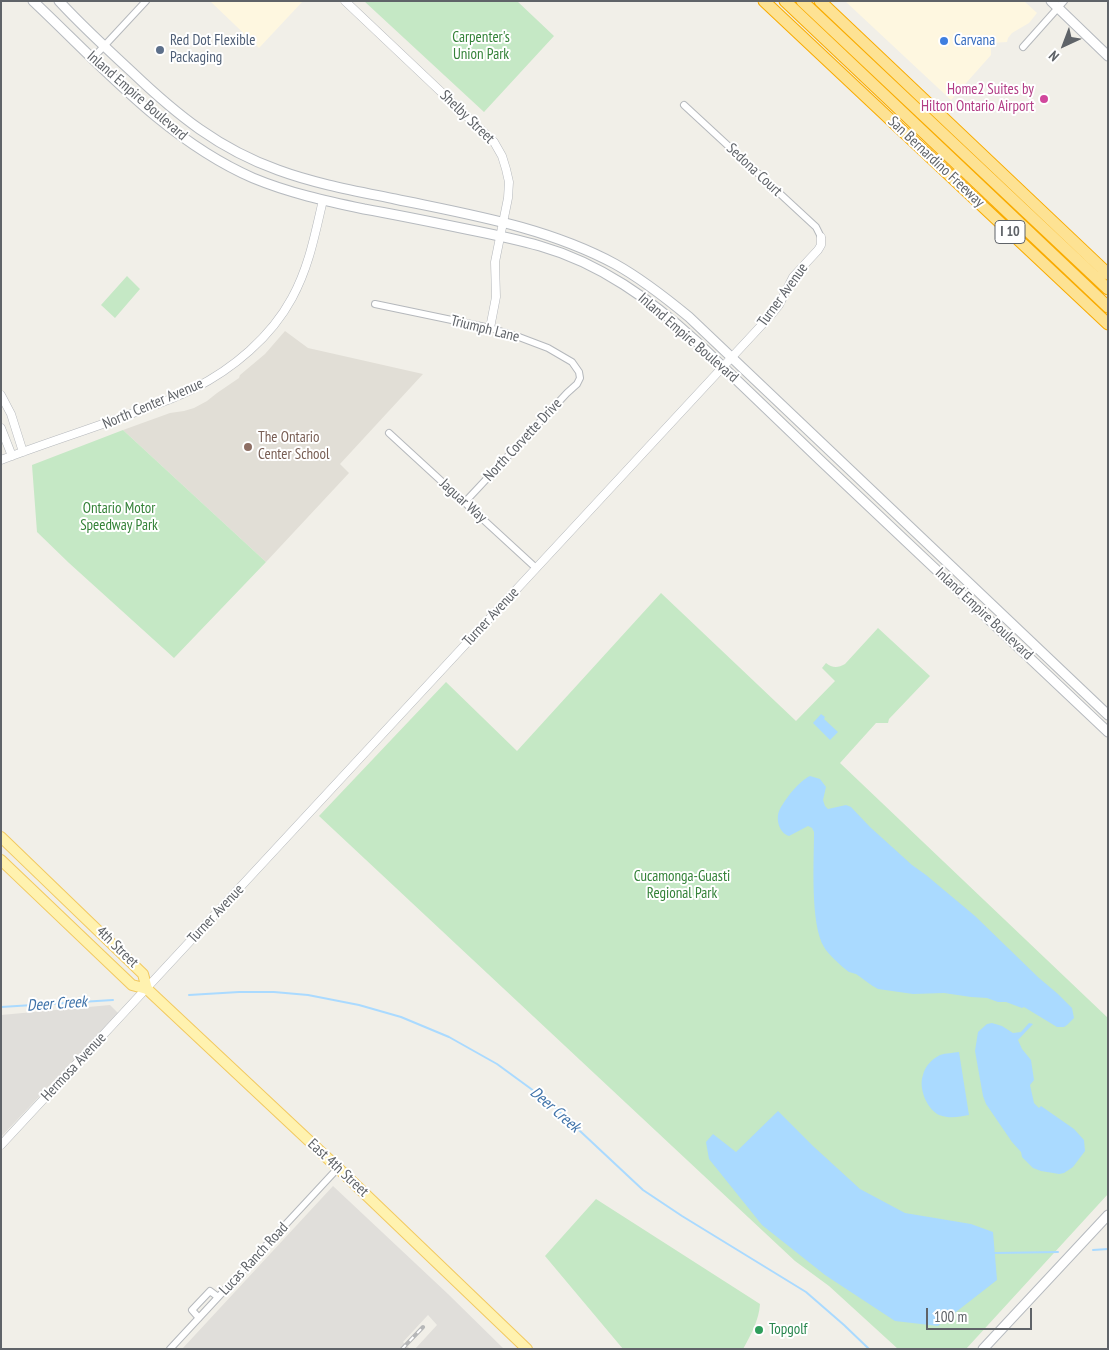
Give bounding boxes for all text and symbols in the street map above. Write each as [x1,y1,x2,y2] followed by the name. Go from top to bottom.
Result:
[1039,20,1089,70] north arrow
[452,29,510,64] park label: Carpenter's Union Park
[170,32,255,67] place label: Red Dot Flexible Packaging
[954,32,995,50] place label: Carvana
[938,35,950,47] marker: Carvana
[154,44,166,56] marker: Red Dot Flexible Packaging
[83,47,191,145] street label: Inland Empire Boulevard
[1045,47,1063,65] text: N
[921,81,1034,116] place label: Home2 Suites by Hilton Ontario Airport
[436,87,498,147] street label: Shelby Street
[1038,93,1050,105] marker: Home2 Suites by Hilton Ontario Airport
[884,113,988,211] street label: San Bernardino Freeway
[722,140,786,200] street label: Sedona Court
[995,220,1025,243] road number: I 10
[754,260,812,330] street label: Turner Avenue
[634,289,742,387] street label: Inland Empire Boulevard
[449,312,521,346] street label: Triumph Lane
[100,375,206,433] street label: North Center Avenue
[480,395,566,485] street label: North Corvette Drive
[258,429,330,464] place label: The Ontario Center School
[242,441,254,453] marker: The Ontario Center School
[436,475,490,527] street label: Jaguar Way
[80,500,158,535] park label: Ontario Motor Speedway Park
[931,564,1037,664] street label: Inland Empire Boulevard
[459,584,523,650] street label: Turner Avenue
[634,868,730,903] park label: Cucamonga-Guasti Regional Park
[184,881,248,947] street label: Turner Avenue
[92,923,142,971] street label: 4th Street
[26,992,88,1016] water label: Deer Creek
[38,1029,110,1105] street label: Hermosa Avenue
[526,1083,584,1137] water label: Deer Creek
[304,1135,372,1201] street label: East 4th Street
[216,1219,292,1299] street label: Lucas Ranch Road
[929,1298,1035,1330] scale bar
[934,1307,967,1326] text: 100 m
[769,1321,807,1339] place label: Topgolf
[753,1324,765,1336] marker: Topgolf

